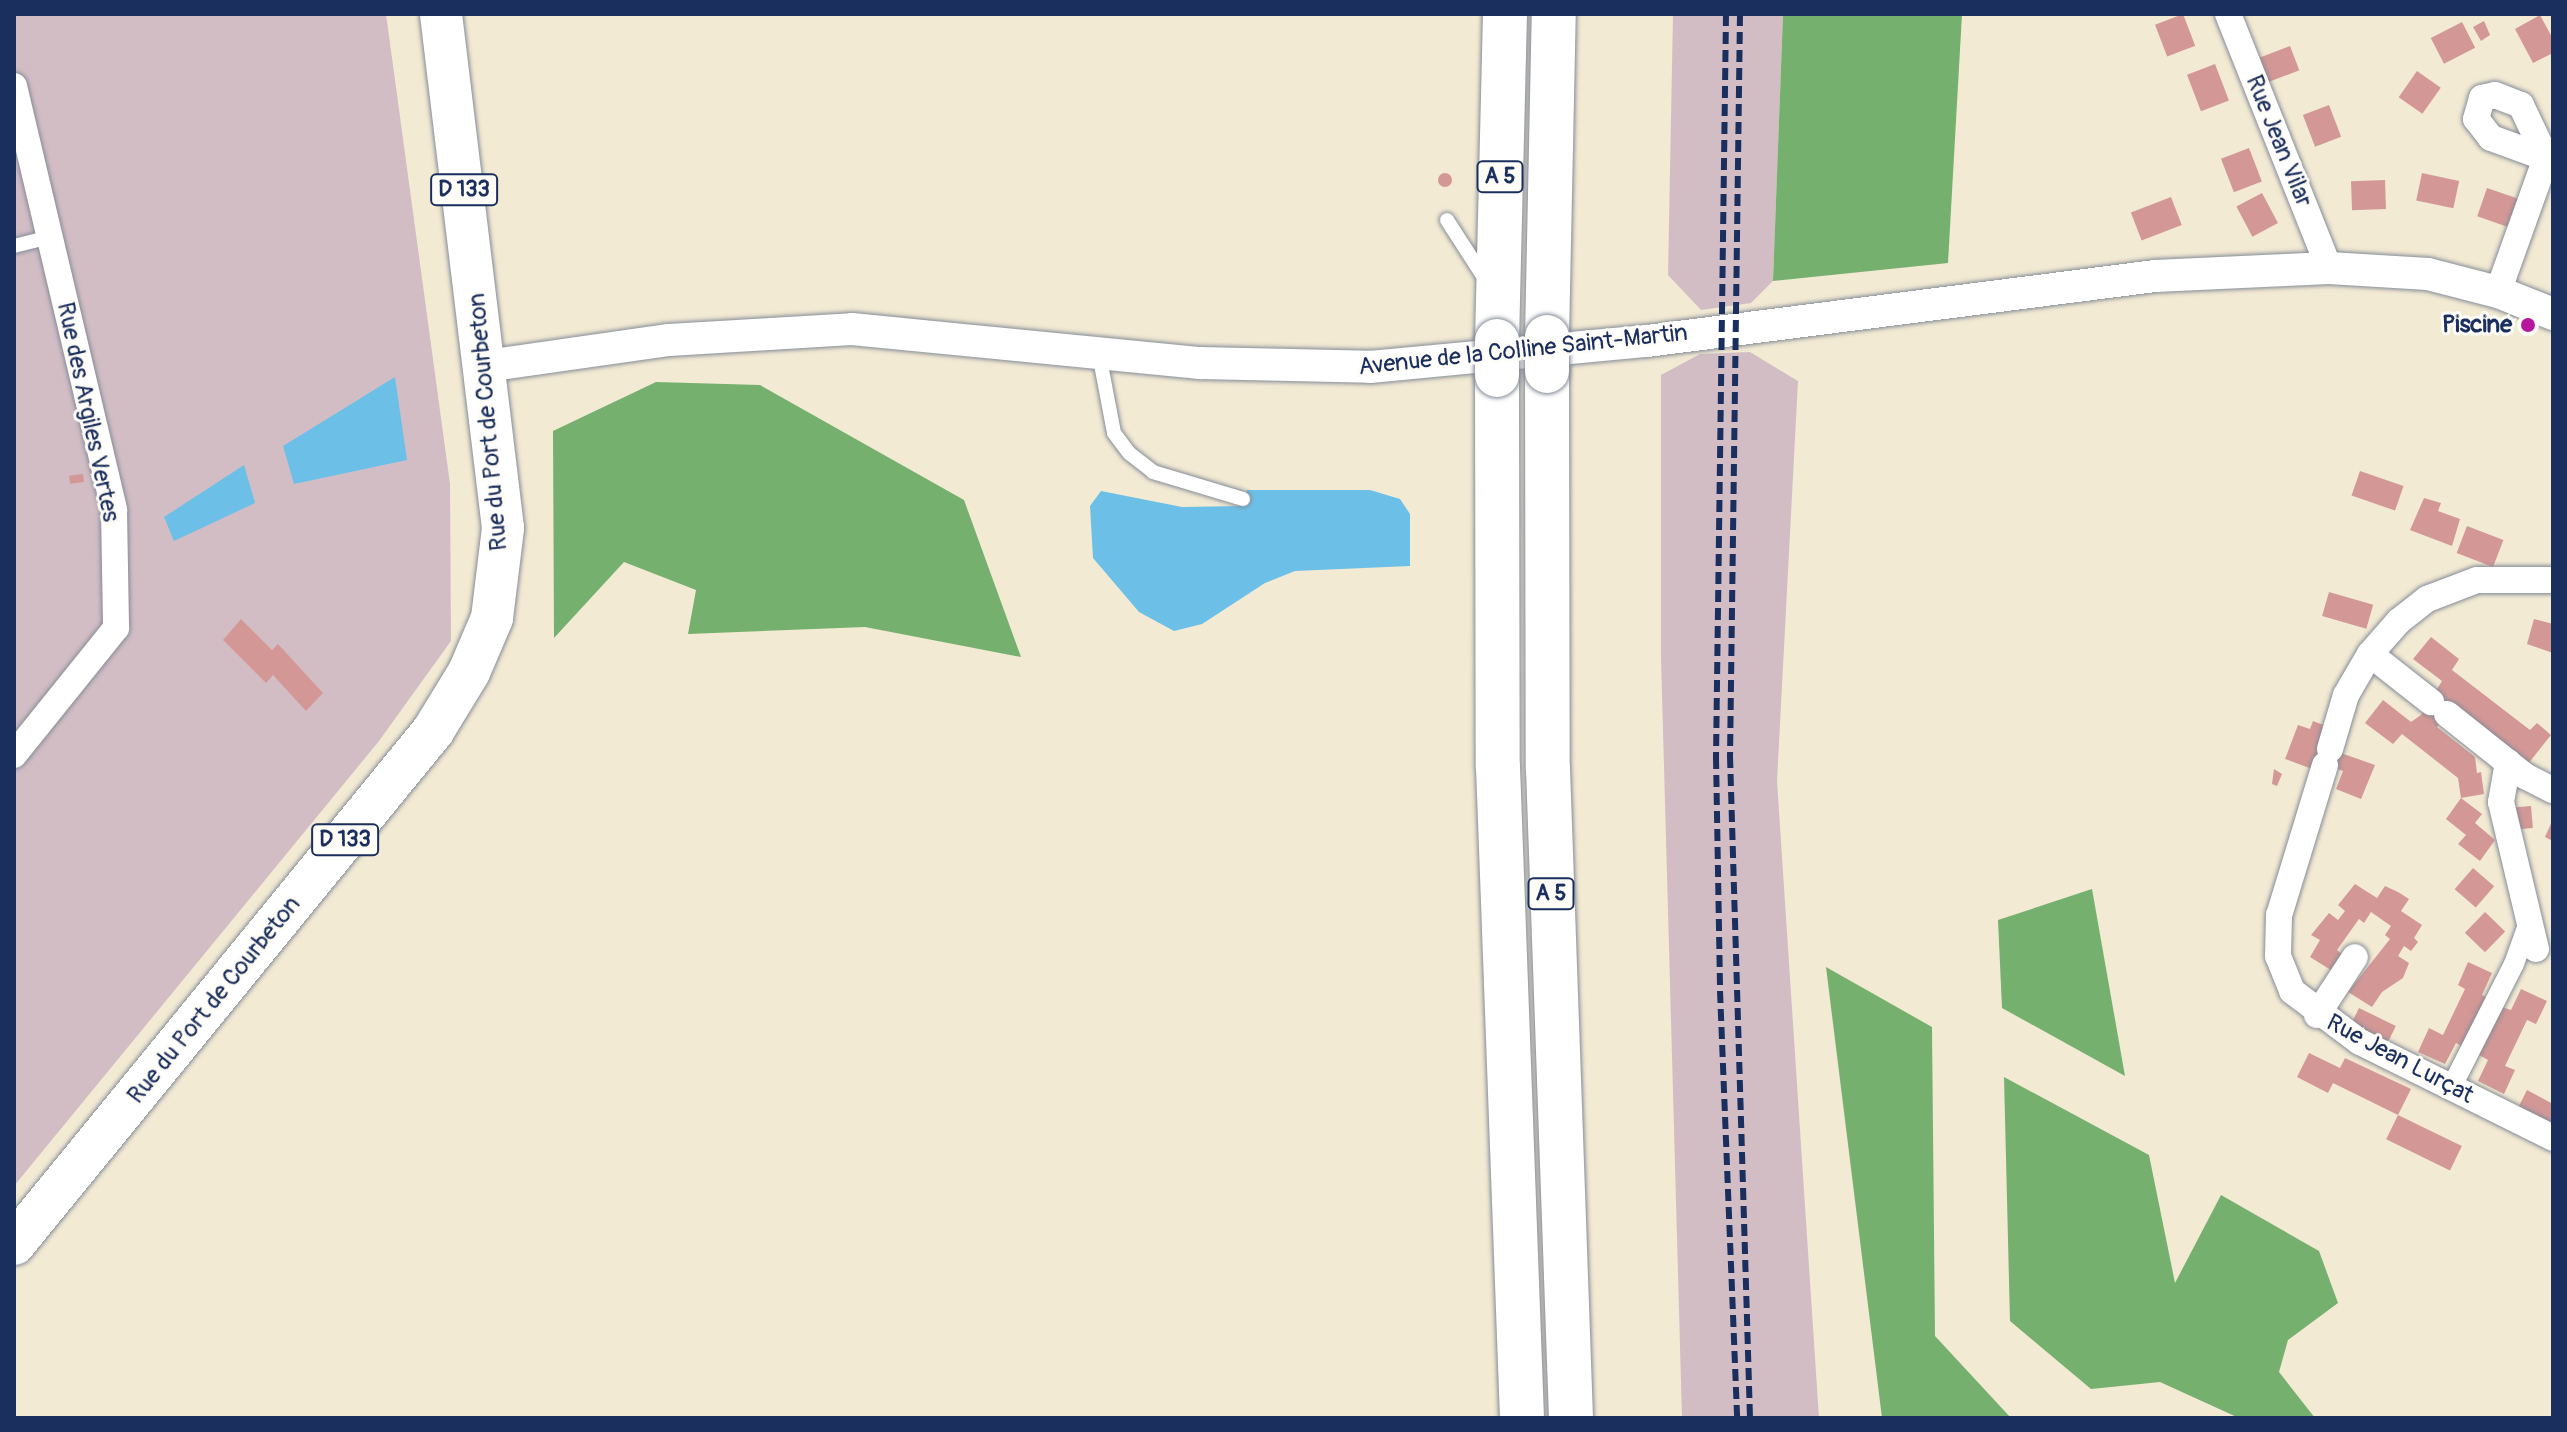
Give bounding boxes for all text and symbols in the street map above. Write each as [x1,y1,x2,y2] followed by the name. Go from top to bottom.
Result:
[2239,71,2319,211] street label: Rue Jean Vilar
[1476,159,1524,195] road number: A 5
[430,172,498,208] road number: D 133
[462,292,514,552] street label: Rue du Port de Courbeton
[51,300,125,524] street label: Rue des Argiles Vertes
[2442,311,2512,339] place label: Piscine
[2519,316,2537,334] marker: Piscine
[1357,318,1689,382] street label: Avenue de la Colline Saint-Martin
[311,822,379,858] road number: D 133
[1527,876,1575,912] road number: A 5
[121,890,307,1110] street label: Rue du Port de Courbeton
[2322,1008,2478,1110] street label: Rue Jean Lurçat

